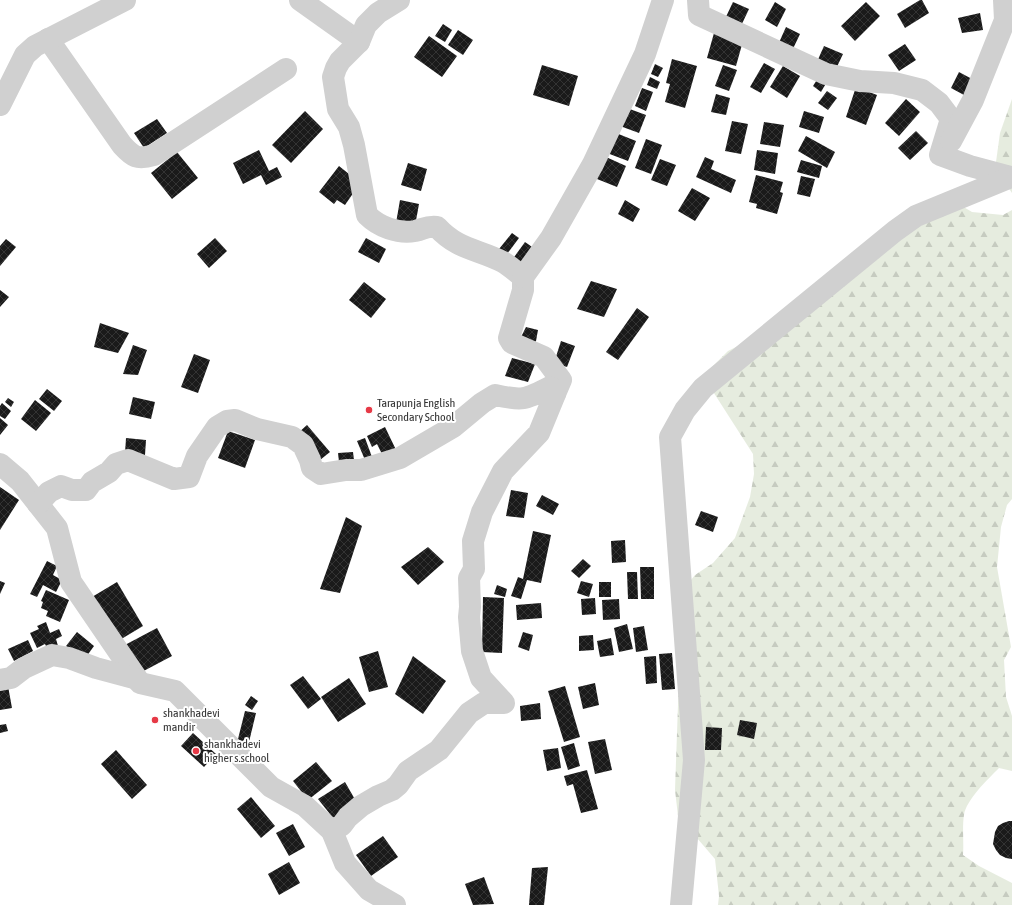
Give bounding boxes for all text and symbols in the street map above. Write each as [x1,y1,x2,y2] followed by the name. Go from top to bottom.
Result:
[377,396,455,424] place label: Tarapunja English Secondary School
[364,405,374,415] marker: Tarapunja English Secondary School
[163,706,220,734] place label: shankhadevi mandir
[150,715,160,725] marker: shankhadevi mandir
[204,737,270,765] place label: shankhadevi higher s.school
[191,746,201,756] marker: shankhadevi higher s.school

